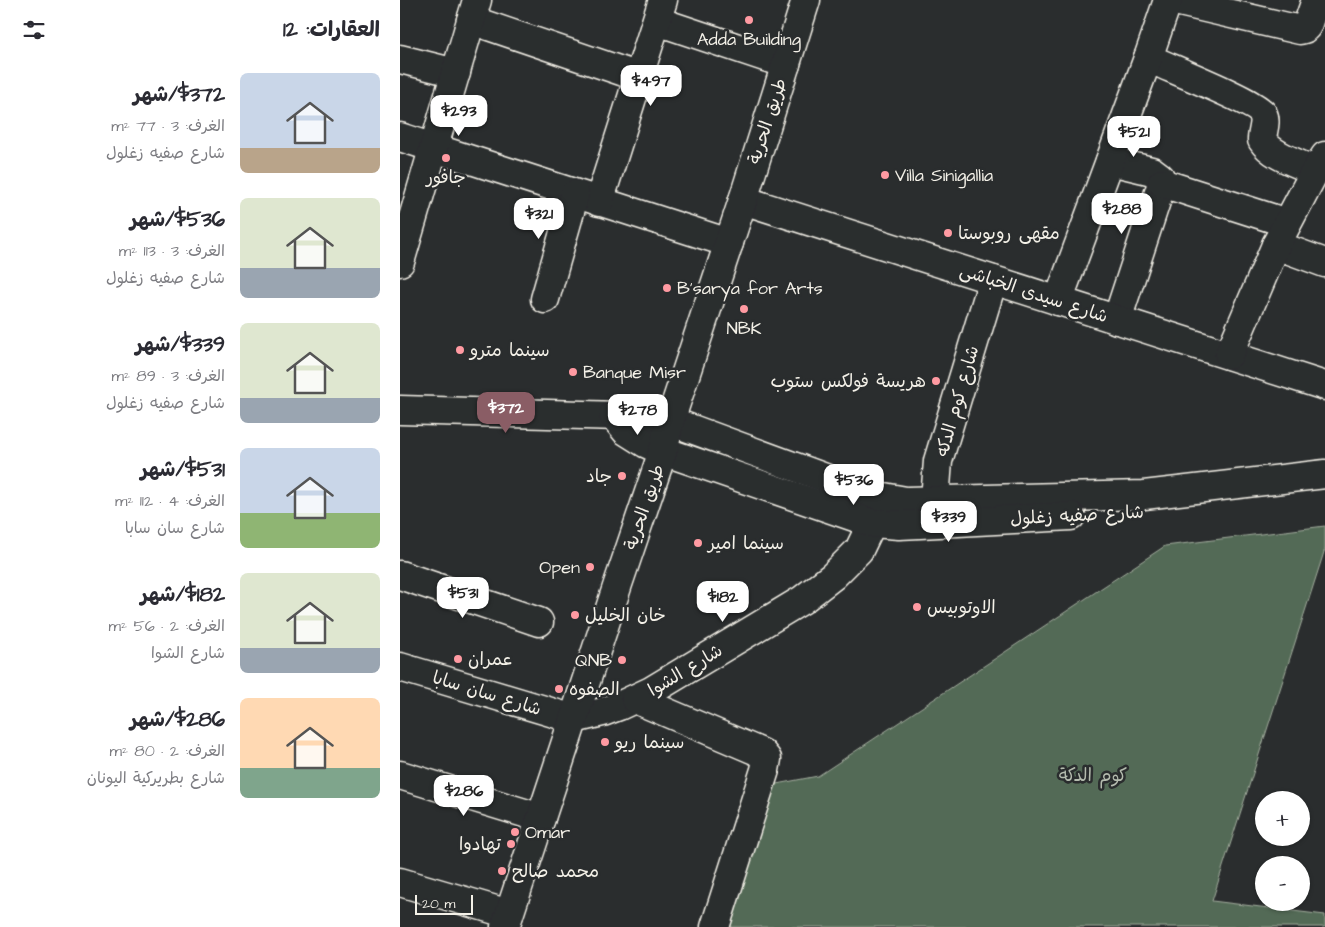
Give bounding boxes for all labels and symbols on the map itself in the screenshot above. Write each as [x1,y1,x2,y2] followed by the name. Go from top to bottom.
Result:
[743,14,755,26] marker: Adda Building
[697,27,801,53] place label: Adda Building
[621,64,681,107] pin: $497
[742,75,793,167] street label: طريق الحرية
[429,94,489,137] pin: $293
[1104,116,1164,158] pin: $521
[440,152,452,164] marker: جافور
[895,163,993,189] place label: Villa Sinigallia
[424,165,466,190] place label: جافور
[879,169,891,181] marker: Villa Sinigallia
[1092,192,1152,235] pin: $288
[509,198,569,240] pin: $321
[958,221,1060,246] place label: مقهى روبوستا
[942,227,954,239] marker: مقهى روبوستا
[957,258,1111,329] street label: شارع سيدى الخباشى
[677,276,823,302] place label: B'sarya for Arts
[661,282,673,294] marker: B'sarya for Arts
[738,303,750,315] marker: NBK
[727,316,762,341] place label: NBK
[468,338,550,363] place label: سينما مترو
[930,343,986,460] street label: شارع كوم الدكه
[454,344,466,356] marker: سينما مترو
[583,360,686,385] place label: Banque Misr
[567,366,579,378] marker: Banque Misr
[770,369,926,394] place label: هريسة فولكس ستوب
[930,375,942,387] marker: هريسة فولكس ستوب
[476,392,536,434] pin: $372
[608,394,668,436] pin: $278
[618,461,671,553] street label: طريق الحرية
[586,464,612,489] place label: جاد
[824,464,884,506] pin: $536
[616,470,628,482] marker: جاد
[919,500,979,543] pin: $339
[1009,500,1145,531] street label: شارع صفيه زغلول
[706,531,784,556] place label: سينما امير
[692,537,704,549] marker: سينما امير
[539,555,580,580] place label: Open
[584,561,596,573] marker: Open
[433,576,493,619] pin: $531
[693,580,753,623] pin: $182
[927,595,996,620] place label: الاوتوبيس
[911,601,923,613] marker: الاوتوبيس
[585,603,666,628] place label: خان الخليل
[569,609,581,621] marker: خان الخليل
[643,638,727,703] street label: شارع الشوا
[468,647,513,672] place label: عمران
[575,648,612,673] place label: QNB
[452,653,464,665] marker: عمران
[616,654,628,666] marker: QNB
[429,665,544,722] street label: شارع سان سابا
[569,677,620,702] place label: الصفوه
[553,683,565,695] marker: الصفوه
[613,730,684,755] place label: سينما ريو
[599,736,611,748] marker: سينما ريو
[1059,763,1128,789] park label: كوم الدكة
[434,774,494,817] pin: $286
[525,820,570,845] place label: Omar
[509,826,521,838] marker: Omar
[459,832,502,857] place label: تهادوا
[505,838,517,850] marker: تهادوا
[512,859,599,884] place label: محمد صالح
[496,865,508,877] marker: محمد صالح
[415,892,472,915] scale bar

